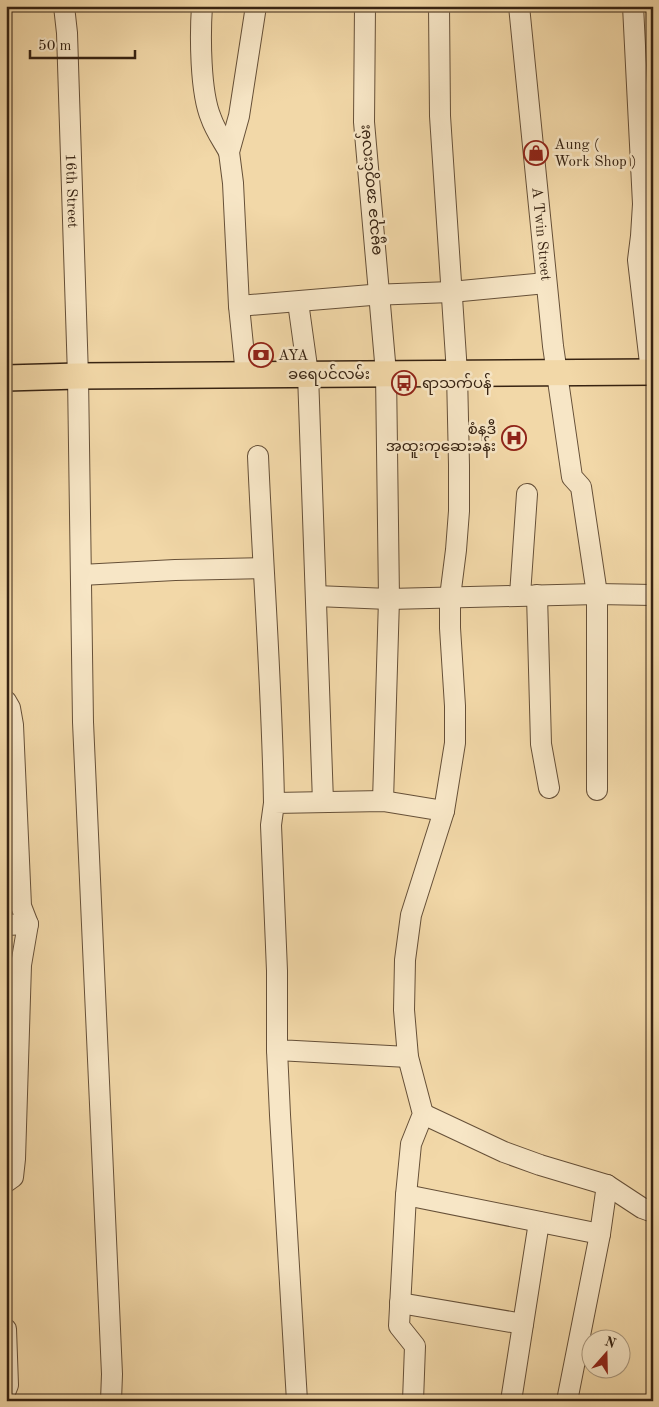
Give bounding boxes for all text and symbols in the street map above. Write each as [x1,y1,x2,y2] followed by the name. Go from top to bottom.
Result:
[30,28,135,60] scale bar
[38,39,72,54] text: 50 m
[354,123,388,256] street label: ဓမ္မသုခ အတွင်းလမ်း
[554,138,637,170] place label: Aung ( Work Shop )
[523,140,549,166] shop icon: Aung ( Work Shop )
[62,153,79,228] street label: 16th Street
[528,186,552,282] street label: A Twin Street
[248,342,274,368] bank icon: AYA
[278,349,309,364] place label: AYA
[288,364,370,386] street label: ခရေပင်လမ်း
[391,370,417,396] bus stop icon: ရာသက်ပန်
[422,373,492,395] place label: ရာသက်ပန်
[386,419,496,458] place label: စံနဒီ အထူးကုဆေးခန်း
[501,425,527,451] hospital icon: စံနဒီ အထူးကုဆေးခန်း
[582,1330,632,1380] north arrow
[603,1334,618,1351] text: N

